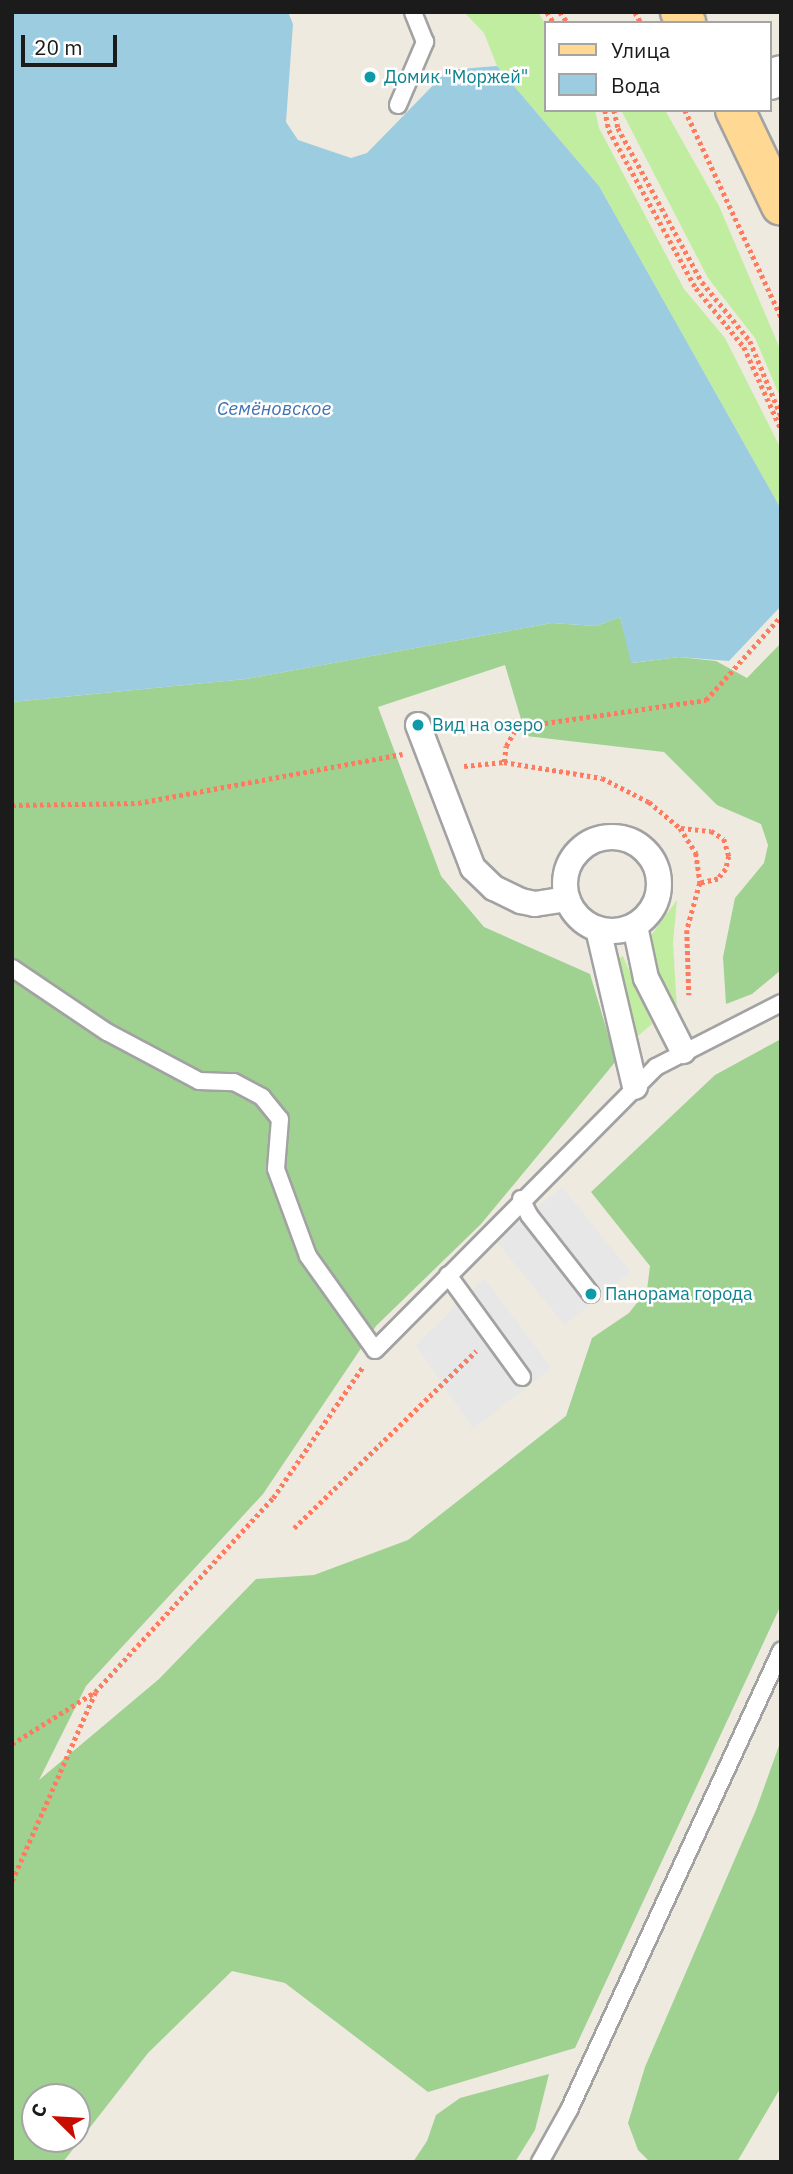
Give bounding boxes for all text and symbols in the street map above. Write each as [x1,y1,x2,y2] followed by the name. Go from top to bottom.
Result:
[24,21,121,65] scale bar
[544,21,772,112] legend
[34,33,83,61] text: 20 m
[611,36,670,64] text: Улица
[384,66,528,88] place label: Домик "Моржей"
[362,69,378,85] marker: Домик "Моржей"
[611,71,660,99] text: Вода
[217,398,331,420] water label: Семёновское
[432,714,543,736] place label: Вид на озеро
[410,717,426,733] marker: Вид на озеро
[605,1283,753,1305] place label: Панорама города
[583,1286,599,1302] marker: Панорама города
[21,2083,91,2153] north arrow
[25,2100,52,2121] text: С

